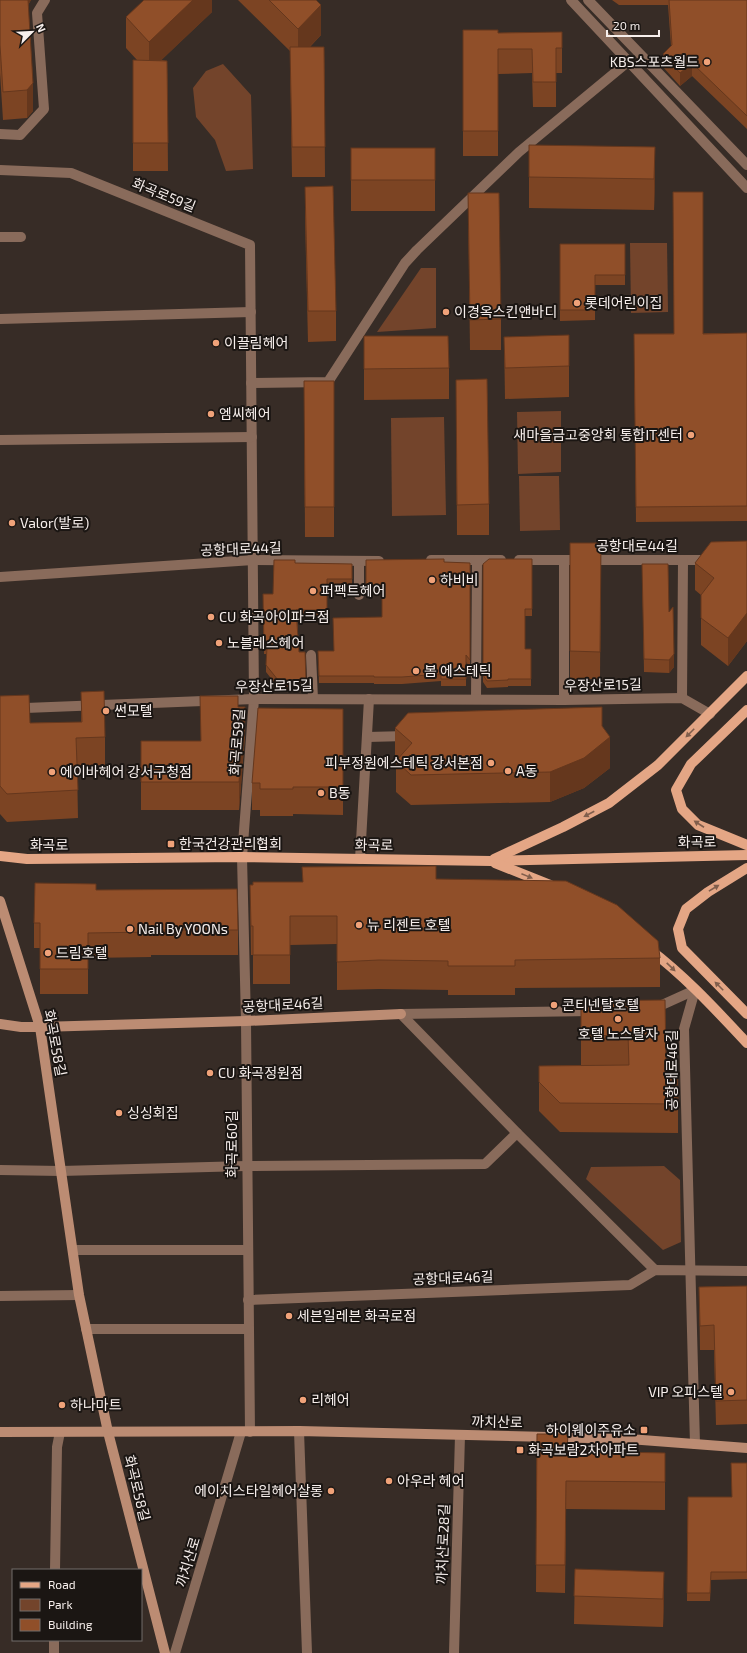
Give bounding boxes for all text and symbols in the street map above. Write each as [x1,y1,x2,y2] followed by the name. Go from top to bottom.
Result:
[12,12,52,52] north arrow
[607,12,659,38] scale bar
[613,18,640,32] text: 20 m
[34,21,49,34] text: N
[610,53,699,70] place label: KBS스포츠월드
[702,57,712,67] marker: KBS스포츠월드
[130,174,198,215] street label: 화곡로59길
[585,294,662,311] place label: 롯데어린이집
[572,298,582,308] marker: 롯데어린이집
[454,303,557,320] place label: 이경옥스킨앤바디
[441,307,451,317] marker: 이경옥스킨앤바디
[224,334,288,351] place label: 이끌림헤어
[211,338,221,348] marker: 이끌림헤어
[219,405,271,422] place label: 엠씨헤어
[206,409,216,419] marker: 엠씨헤어
[514,426,683,443] place label: 새마을금고중앙회 통합IT센터
[686,430,696,440] marker: 새마을금고중앙회 통합IT센터
[20,514,89,531] place label: Valor(발로)
[7,518,17,528] marker: Valor(발로)
[596,537,678,554] street label: 공항대로44길
[200,539,282,558] street label: 공항대로44길
[440,571,479,588] place label: 하비비
[427,575,437,585] marker: 하비비
[321,582,385,599] place label: 퍼펙트헤어
[308,586,318,596] marker: 퍼펙트헤어
[219,608,330,625] place label: CU 화곡아이파크점
[206,612,216,622] marker: CU 화곡아이파크점
[227,634,304,651] place label: 노블레스헤어
[214,638,224,648] marker: 노블레스헤어
[424,662,492,679] place label: 봄 에스테틱
[411,666,421,676] marker: 봄 에스테틱
[564,675,642,694] street label: 우장산로15길
[235,676,313,695] street label: 우장산로15길
[114,702,153,719] place label: 썬모텔
[101,706,111,716] marker: 썬모텔
[226,708,247,776] street label: 화곡로59길
[685,728,695,738] one-way arrow
[325,754,483,771] place label: 피부정원에스테틱 강서본점
[486,758,496,768] marker: 피부정원에스테틱 강서본점
[516,762,538,779] place label: A동
[60,763,192,780] place label: 에이바헤어 강서구청점
[503,766,513,776] marker: A동
[47,767,57,777] marker: 에이바헤어 강서구청점
[329,784,351,801] place label: B동
[316,788,326,798] marker: B동
[583,811,595,817] one-way arrow
[693,820,705,827] one-way arrow
[678,833,717,850] street label: 화곡로
[179,835,282,852] place label: 한국건강관리협회
[30,836,68,853] street label: 화곡로
[355,836,394,853] street label: 화곡로
[166,839,176,849] marker: 한국건강관리협회
[521,873,533,879] one-way arrow
[709,884,719,892] one-way arrow
[367,916,451,933] place label: 뉴 리젠트 호텔
[138,920,228,937] place label: Nail By YOONs
[354,920,364,930] marker: 뉴 리젠트 호텔
[125,924,135,934] marker: Nail By YOONs
[56,944,108,961] place label: 드림호텔
[43,948,53,958] marker: 드림호텔
[666,962,676,972] one-way arrow
[714,981,724,991] one-way arrow
[242,994,324,1015] street label: 공항대로46길
[562,996,639,1013] place label: 콘티넨탈호텔
[549,1000,559,1010] marker: 콘티넨탈호텔
[41,1008,70,1078] street label: 화곡로58길
[613,1014,623,1024] marker: 호텔 노스탈자
[578,1025,658,1042] place label: 호텔 노스탈자
[663,1029,680,1111] street label: 공항대로46길
[218,1064,303,1081] place label: CU 화곡정원점
[205,1068,215,1078] marker: CU 화곡정원점
[127,1104,179,1121] place label: 싱싱회집
[114,1108,124,1118] marker: 싱싱회집
[223,1110,240,1178] street label: 화곡로60길
[412,1268,494,1287] street label: 공항대로46길
[297,1307,416,1324] place label: 세븐일레븐 화곡로점
[284,1311,294,1321] marker: 세븐일레븐 화곡로점
[648,1383,723,1400] place label: VIP 오피스텔
[726,1387,736,1397] marker: VIP 오피스텔
[311,1391,350,1408] place label: 리헤어
[298,1395,308,1405] marker: 리헤어
[70,1396,122,1413] place label: 하나마트
[57,1400,67,1410] marker: 하나마트
[471,1413,523,1430] street label: 까치산로
[546,1421,636,1438] place label: 하이웨이주유소
[639,1425,649,1435] marker: 하이웨이주유소
[528,1441,639,1458] place label: 화곡보람2차아파트
[515,1445,525,1455] marker: 화곡보람2차아파트
[121,1453,154,1523] street label: 화곡로58길
[397,1472,465,1489] place label: 아우라 헤어
[384,1476,394,1486] marker: 아우라 헤어
[194,1482,323,1499] place label: 에이치스타일헤어살롱
[326,1486,336,1496] marker: 에이치스타일헤어살롱
[433,1503,452,1585] street label: 까치산로28길
[172,1535,203,1589] street label: 까치산로
[12,1569,142,1641] legend
[48,1577,76,1591] text: Road
[48,1597,73,1611] text: Park
[48,1617,93,1631] text: Building

